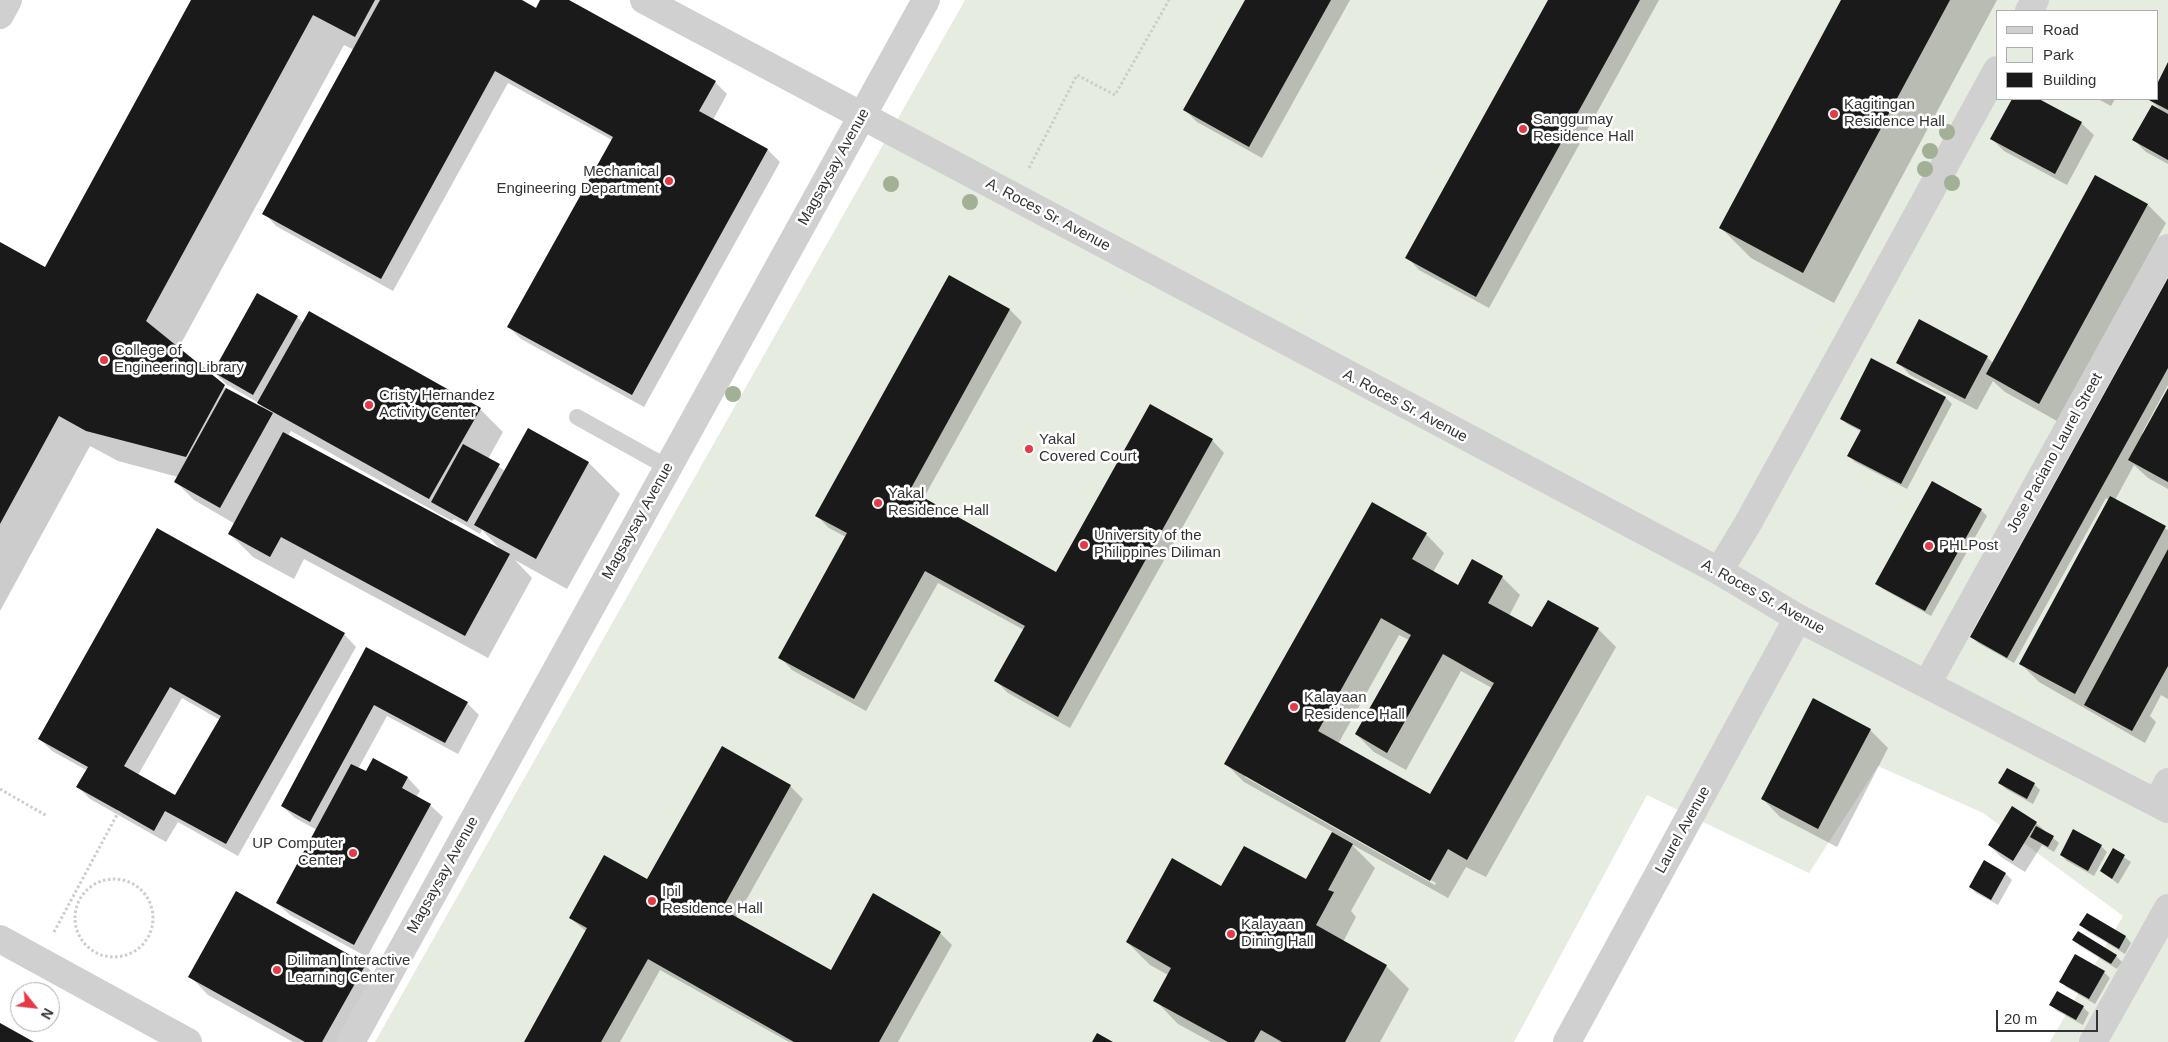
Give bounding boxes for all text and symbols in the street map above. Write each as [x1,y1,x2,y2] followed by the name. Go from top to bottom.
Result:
[1996,10,2158,100] legend
[2043,21,2079,38] text: Road
[2043,46,2074,63] text: Park
[2043,71,2096,88] text: Building
[1844,96,1945,131] place label: Kagitingan Residence Hall
[794,106,874,228] street label: Magsaysay Avenue
[1828,108,1840,120] marker: Kagitingan Residence Hall
[1533,111,1634,146] place label: Sanggumay Residence Hall
[1517,123,1529,135] marker: Sanggumay Residence Hall
[496,163,659,198] place label: Mechanical Engineering Department
[663,175,675,187] marker: Mechanical Engineering Department
[983,175,1113,255] street label: A. Roces Sr. Avenue
[114,342,244,377] place label: College of Engineering Library
[98,354,110,366] marker: College of Engineering Library
[1340,366,1470,446] street label: A. Roces Sr. Avenue
[2003,370,2107,536] street label: Jose Paciano Laurel Street
[379,387,495,422] place label: Cristy Hernandez Activity Center
[363,399,375,411] marker: Cristy Hernandez Activity Center
[1039,431,1137,466] place label: Yakal Covered Court
[1023,443,1035,455] marker: Yakal Covered Court
[598,460,678,582] street label: Magsaysay Avenue
[888,485,989,520] place label: Yakal Residence Hall
[872,497,884,509] marker: Yakal Residence Hall
[1094,527,1221,562] place label: University of the Philippines Diliman
[1939,537,1998,555] place label: PHLPost
[1078,539,1090,551] marker: University of the Philippines Diliman
[1923,540,1935,552] marker: PHLPost
[1698,556,1828,638] street label: A. Roces Sr. Avenue
[1304,689,1405,724] place label: Kalayaan Residence Hall
[1288,701,1300,713] marker: Kalayaan Residence Hall
[1652,783,1714,877] street label: Laurel Avenue
[403,814,483,936] street label: Magsaysay Avenue
[252,835,343,870] place label: UP Computer Center
[347,847,359,859] marker: UP Computer Center
[662,883,763,918] place label: Ipil Residence Hall
[646,895,658,907] marker: Ipil Residence Hall
[1241,916,1314,951] place label: Kalayaan Dining Hall
[1225,928,1237,940] marker: Kalayaan Dining Hall
[287,952,410,987] place label: Diliman Interactive Learning Center
[271,964,283,976] marker: Diliman Interactive Learning Center
[10,982,60,1032] north arrow
[1998,1000,2100,1032] scale bar
[38,1005,57,1022] text: N
[2004,1010,2037,1027] text: 20 m

